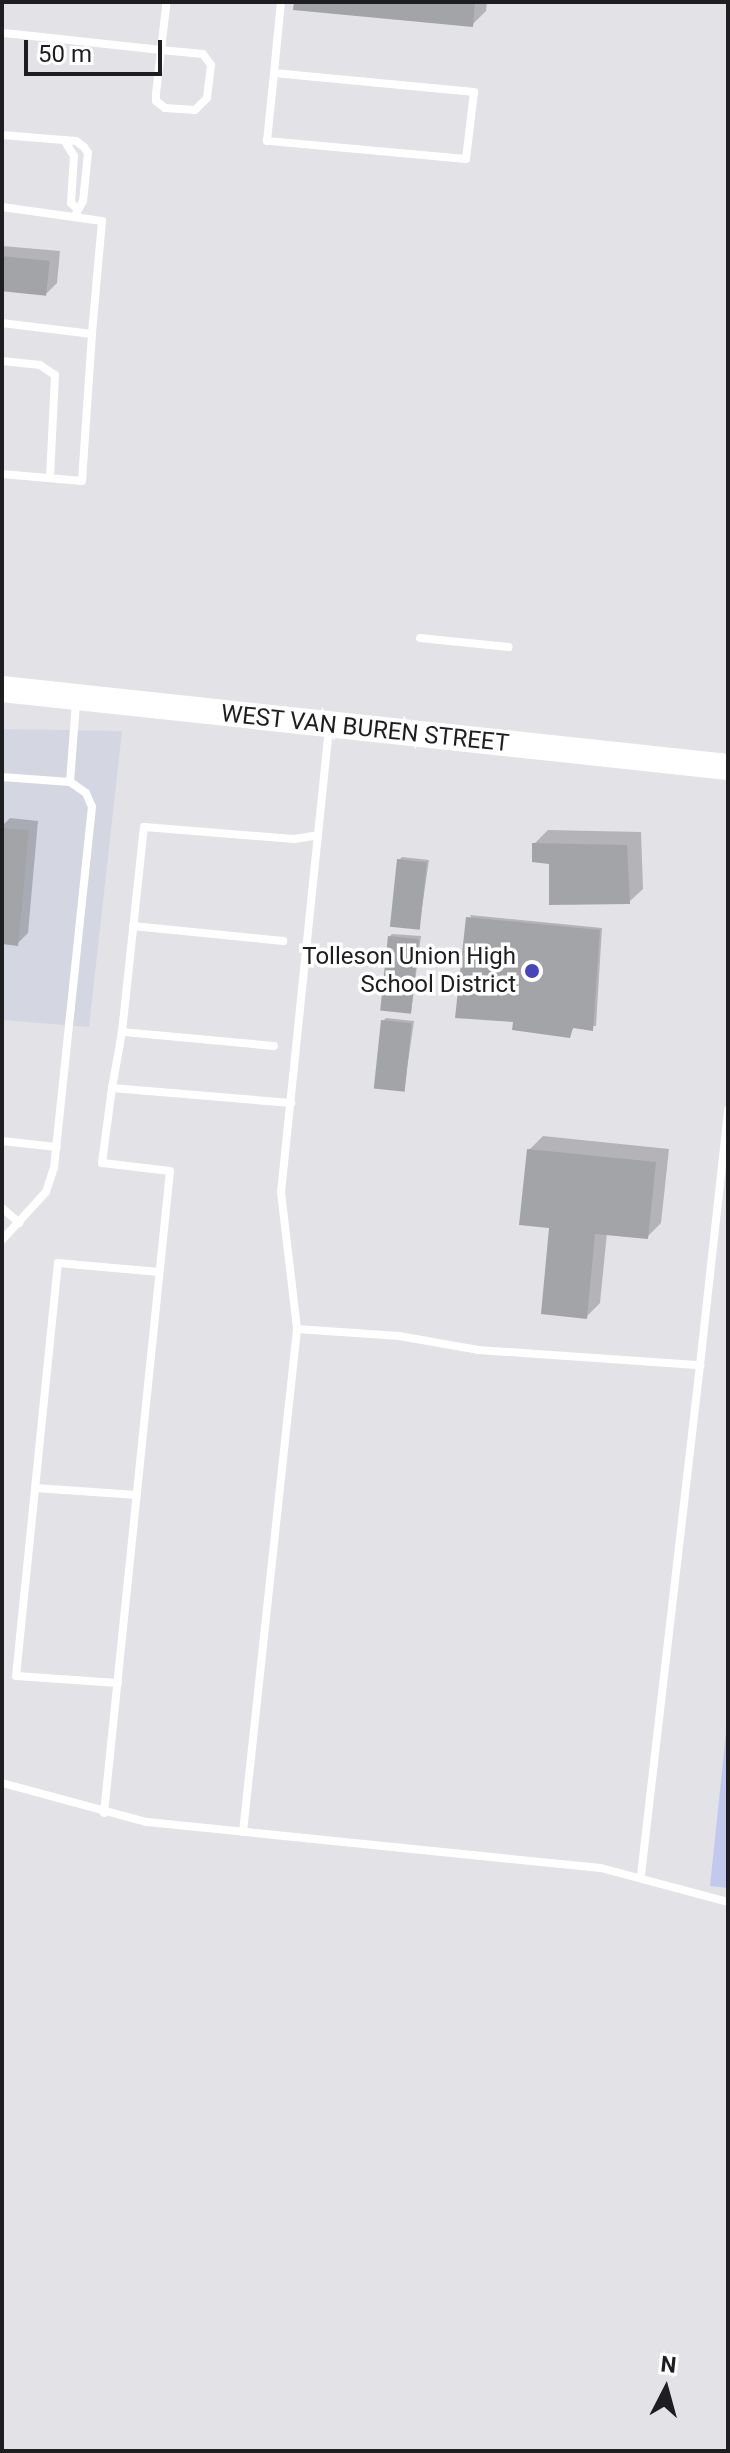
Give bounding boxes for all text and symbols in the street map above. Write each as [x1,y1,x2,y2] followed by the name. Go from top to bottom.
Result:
[28,24,166,74] scale bar
[38,40,92,68] text: 50 m
[219,700,511,758] street label: WEST VAN BUREN STREET
[302,943,516,999] place label: Tolleson Union High School District
[523,962,541,980] marker: Tolleson Union High School District
[626,2349,706,2429] north arrow
[660,2351,678,2378] text: N

